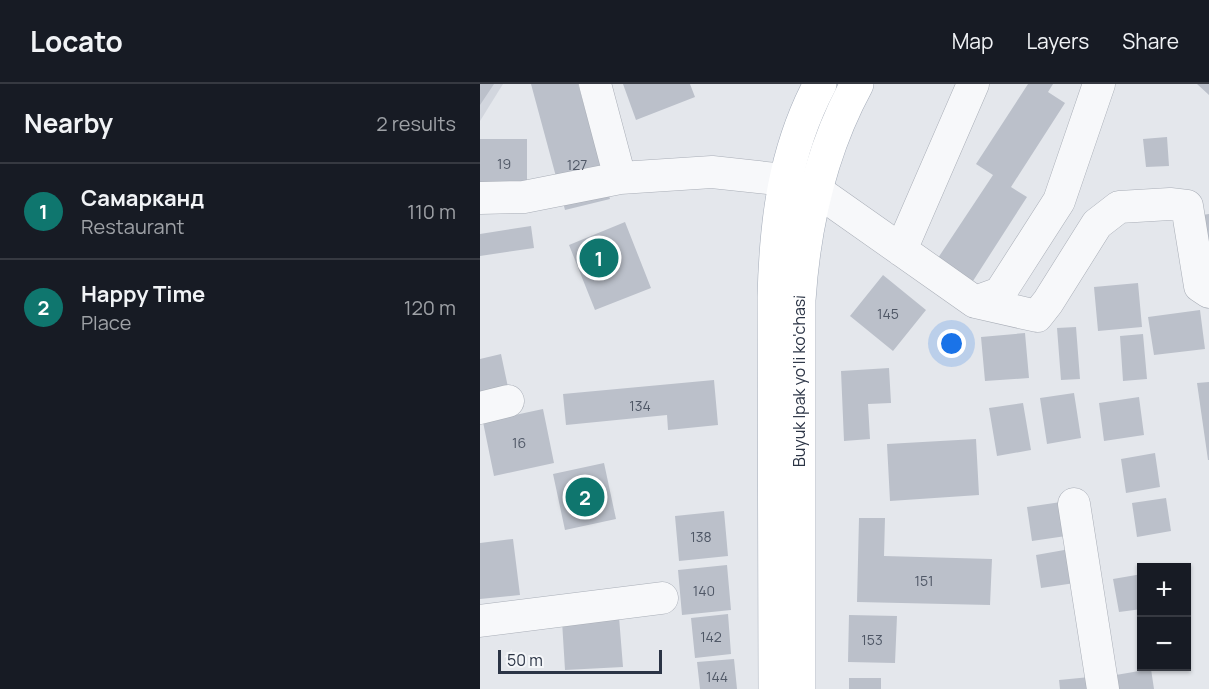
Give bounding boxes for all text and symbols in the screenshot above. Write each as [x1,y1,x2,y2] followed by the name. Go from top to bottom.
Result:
[30,22,123,60] text: Locato
[952,27,993,55] text: Map
[1026,27,1089,55] text: Layers
[1122,27,1179,55] text: Share
[24,105,113,141] text: Nearby
[376,110,456,137] text: 2 results
[497,154,511,173] house number: 19
[567,155,587,174] house number: 127
[81,183,204,213] text: Самарканд
[39,198,48,225] text: 1
[407,198,456,225] text: 110 m
[81,213,185,240] text: Restaurant
[580,236,618,280] pin: 1
[81,279,205,309] text: Happy Time
[38,294,49,321] text: 2
[404,294,456,321] text: 120 m
[788,294,810,467] street label: Buyuk Ipak yo'li ko'chasi
[877,304,899,323] house number: 145
[81,309,131,336] text: Place
[937,329,966,358] your location
[629,396,651,415] house number: 134
[512,433,526,452] house number: 16
[566,474,604,520] pin: 2
[690,527,712,546] house number: 138
[1137,563,1191,671] map controls
[1137,563,1191,617] button: +
[914,571,934,590] house number: 151
[693,581,715,600] house number: 140
[1137,617,1191,671] button: −
[700,627,722,646] house number: 142
[861,630,883,649] house number: 153
[498,647,662,674] scale bar
[507,649,543,671] text: 50 m
[706,667,728,686] house number: 144

